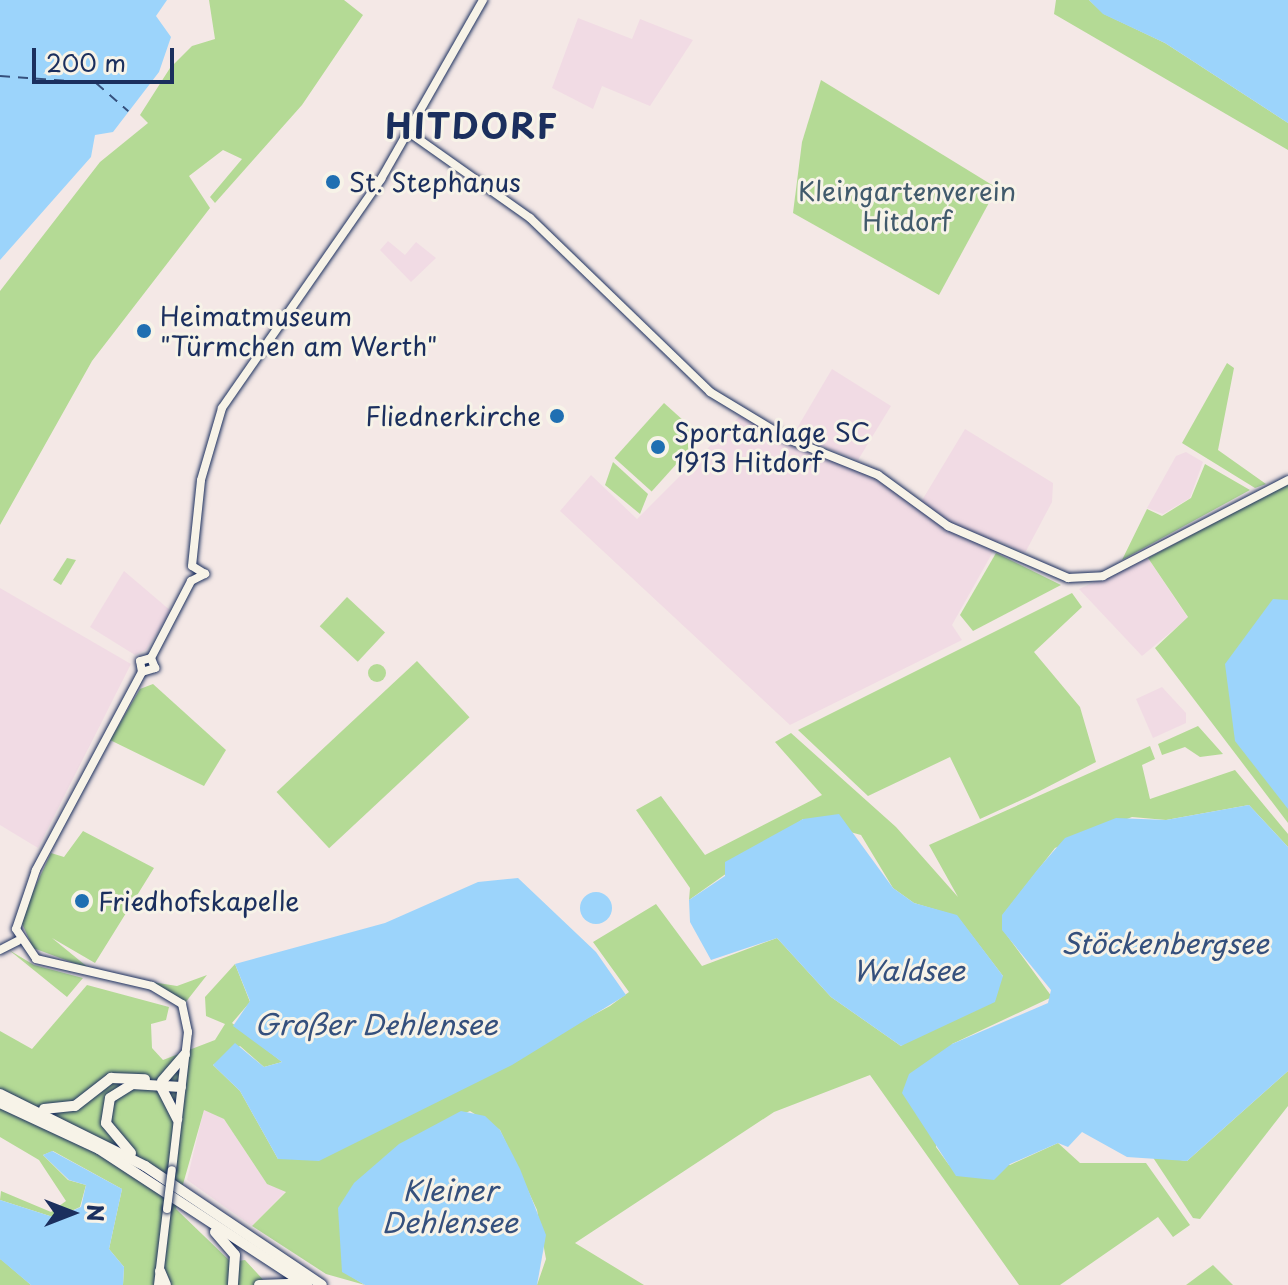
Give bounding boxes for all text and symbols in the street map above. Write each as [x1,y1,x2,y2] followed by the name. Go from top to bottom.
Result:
[36,32,178,82] scale bar
[46,44,126,80] text: 200 m
[386,106,558,146] district label: HITDORF
[349,166,522,198] place label: St. Stephanus
[324,173,342,191] marker: St. Stephanus
[798,175,1016,236] park label: Kleingartenverein Hitdorf
[160,300,439,362] place label: Heimatmuseum "Türmchen am Werth"
[135,322,153,340] marker: Heimatmuseum "Türmchen am Werth"
[365,400,541,432] place label: Fliednerkirche
[548,407,566,425] marker: Fliednerkirche
[674,416,870,478] place label: Sportanlage SC 1913 Hitdorf
[649,438,667,456] marker: Sportanlage SC 1913 Hitdorf
[98,885,299,917] place label: Friedhofskapelle
[73,892,91,910] marker: Friedhofskapelle
[1061,926,1269,960] water label: Stöckenbergsee
[853,953,965,987] water label: Waldsee
[254,1007,498,1041] water label: Großer Dehlensee
[32,1173,112,1253] north arrow
[382,1173,518,1239] water label: Kleiner Dehlensee
[80,1204,113,1222] text: N

